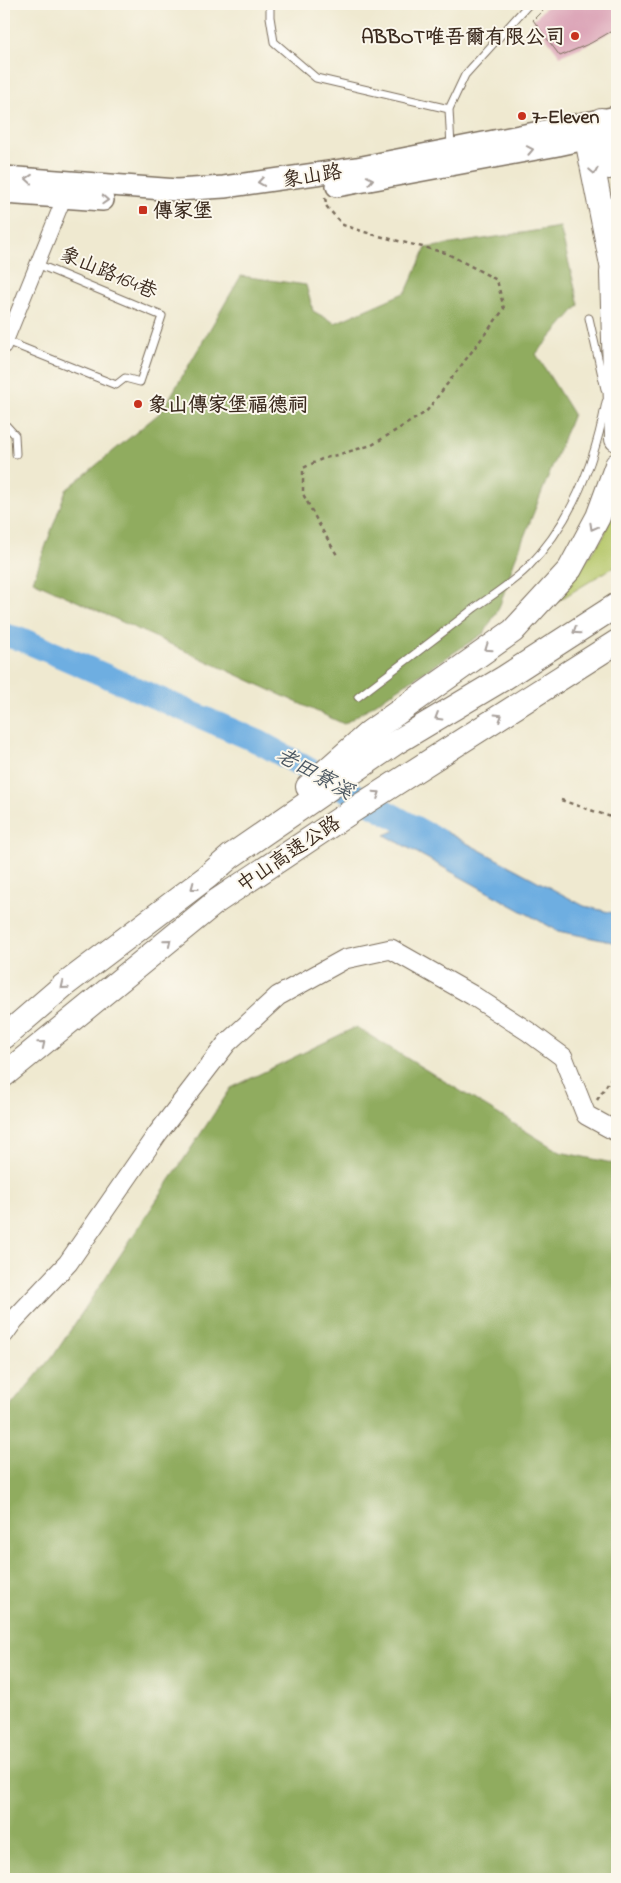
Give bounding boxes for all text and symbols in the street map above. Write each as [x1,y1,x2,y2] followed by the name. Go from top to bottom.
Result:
[361,24,565,53] place label: ABBOT唯吾爾有限公司
[569,30,581,42] marker: ABBOT唯吾爾有限公司
[532,104,599,133] place label: 7-Eleven
[516,110,528,122] marker: 7-Eleven
[526,145,535,156] one-way arrow
[280,158,345,196] street label: 象山路
[588,167,598,176] one-way arrow
[25,174,33,185] one-way arrow
[366,176,375,186] one-way arrow
[256,177,265,187] one-way arrow
[101,195,109,206] one-way arrow
[153,198,213,227] place label: 傳家堡
[137,204,149,216] marker: 傳家堡
[55,241,162,308] street label: 象山路164巷
[148,392,308,421] place label: 象山傳家堡福德祠
[132,398,144,410] marker: 象山傳家堡福德祠
[589,522,599,531] one-way arrow
[573,625,582,635] one-way arrow
[484,642,494,651] one-way arrow
[435,710,444,720] one-way arrow
[493,714,503,723] one-way arrow
[270,741,359,809] water label: 老田寮溪
[372,791,381,801] one-way arrow
[232,809,348,901] street label: 中山高速公路
[190,881,200,890] one-way arrow
[162,939,171,948] one-way arrow
[61,980,70,989] one-way arrow
[36,1042,45,1050] one-way arrow

